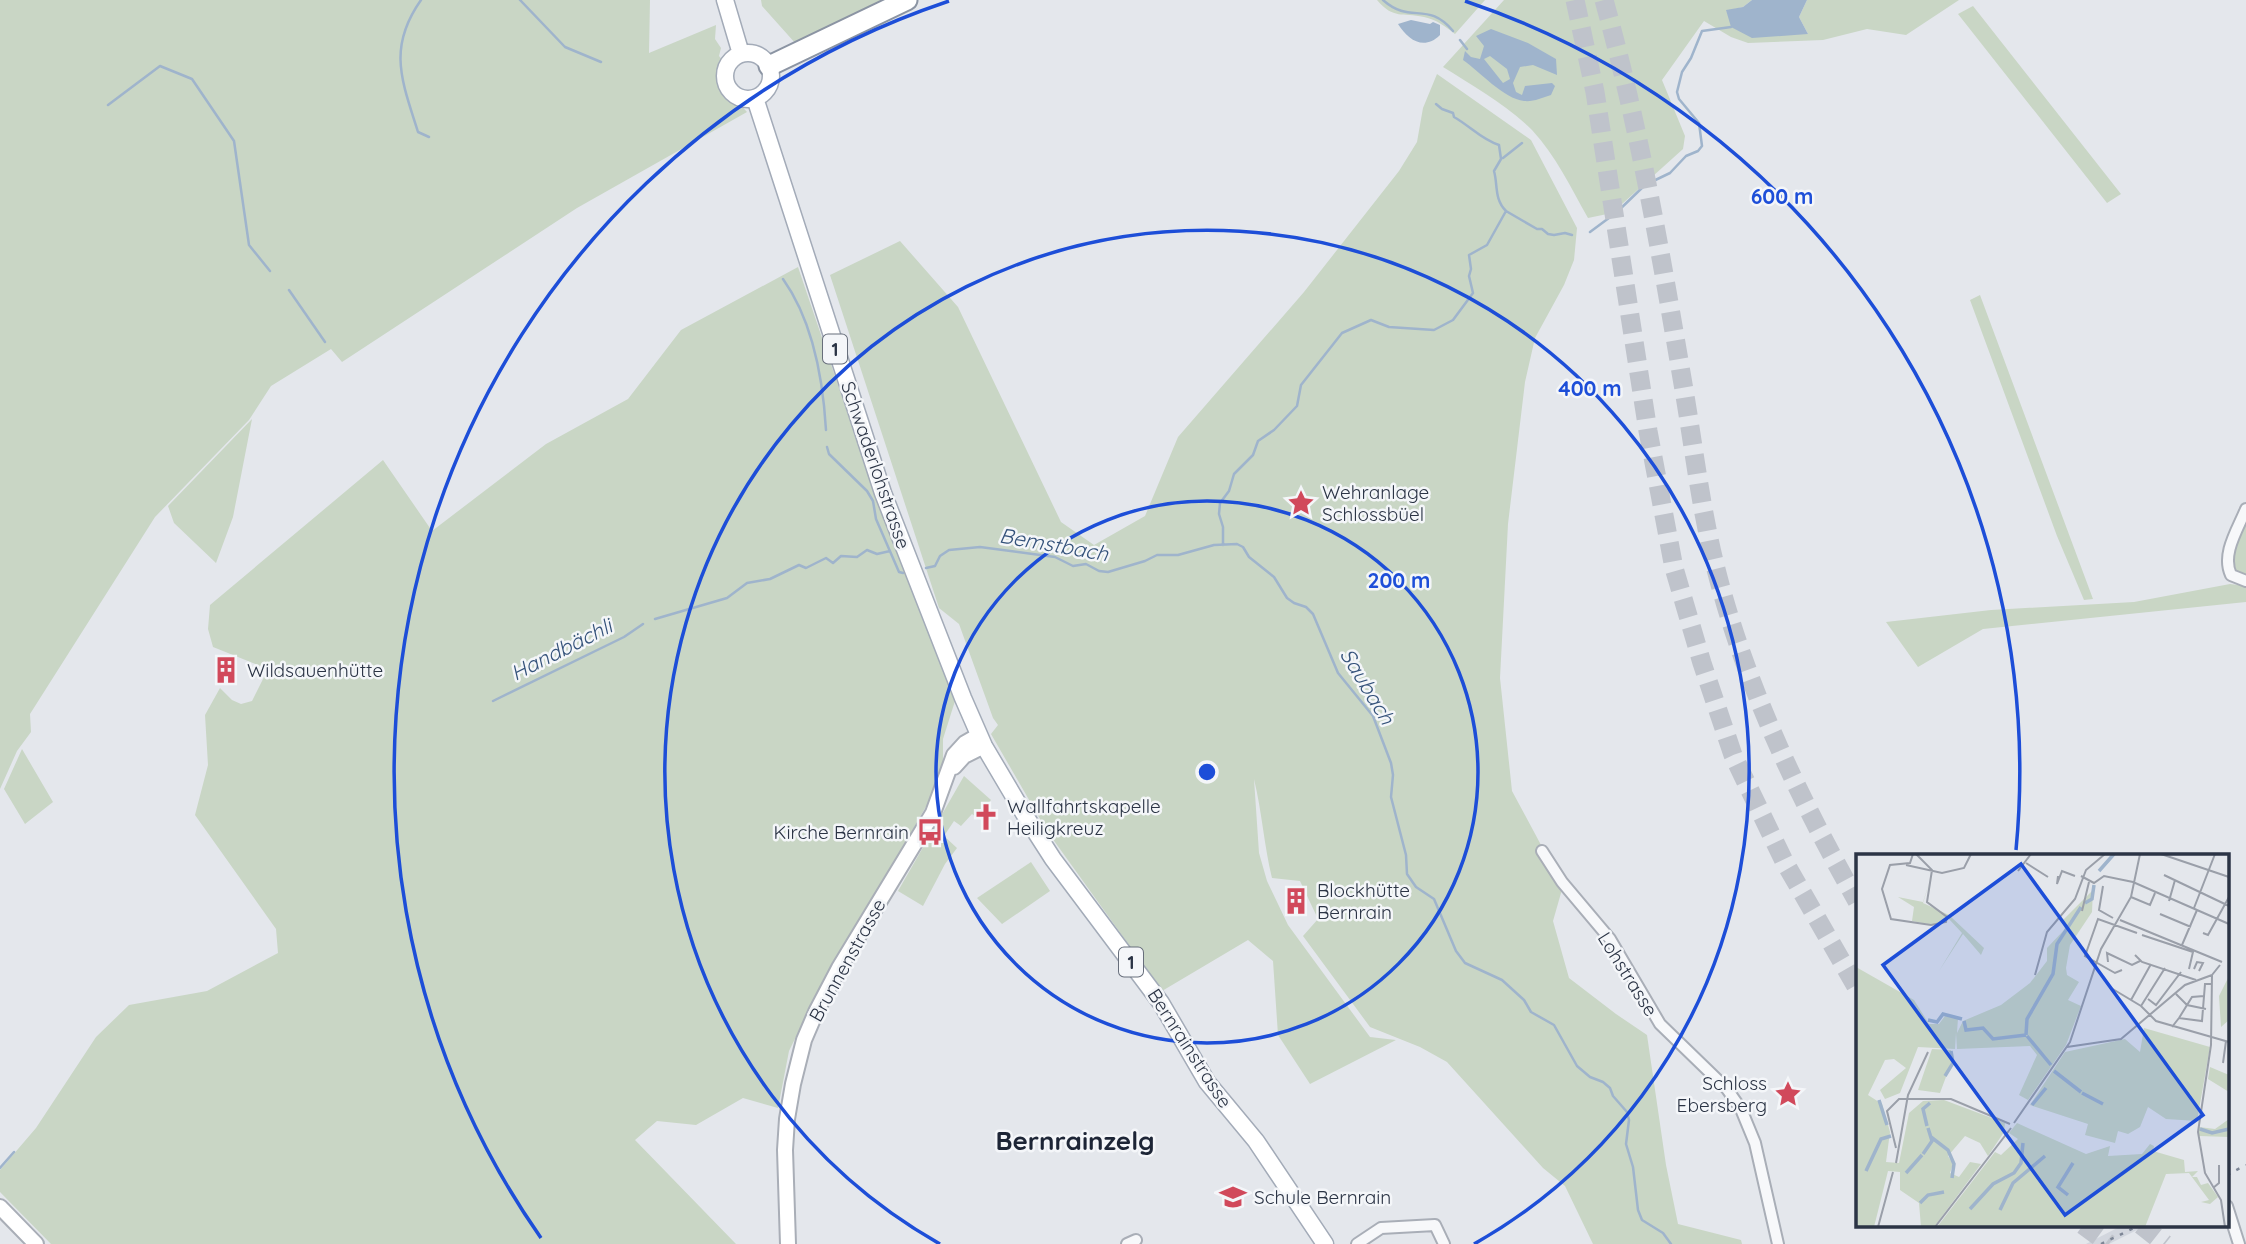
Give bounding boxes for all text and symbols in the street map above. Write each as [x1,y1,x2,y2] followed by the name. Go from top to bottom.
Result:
[1751,183,1813,209] text: 600 m
[823,334,847,363] road number: 1
[1558,375,1622,401] text: 400 m
[836,378,916,552] street label: Schwaderlohstrasse
[1322,480,1429,526] place label: Wehranlage Schlossbüel
[1286,488,1316,518] place icon: Wehranlage Schlossbüel
[998,522,1111,567] water label: Bemstbach
[1368,567,1430,593] text: 200 m
[506,611,618,686] water label: Handbächli
[1335,643,1401,730] water label: Saubach
[211,655,241,685] building icon: Wildsauenhütte
[247,658,383,682] place label: Wildsauenhütte
[1195,760,1219,784] centre of rings
[1007,794,1161,840] place label: Wallfahrtskapelle Heiligkreuz
[971,802,1001,832] church icon: Wallfahrtskapelle Heiligkreuz
[915,817,945,847] bus stop icon: Kirche Bernrain
[774,820,909,844] place label: Kirche Bernrain
[1856,854,2228,1226] inset map
[1317,878,1410,924] place label: Blockhütte Bernrain
[1281,886,1311,916] building icon: Blockhütte Bernrain
[803,894,891,1026] street label: Brunnenstrasse
[1593,927,1663,1021] street label: Lohstrasse
[1119,947,1143,976] road number: 1
[1142,984,1238,1112] street label: Bernrainstrasse
[1677,1071,1767,1117] place label: Schloss Ebersberg
[1773,1079,1803,1109] place icon: Schloss Ebersberg
[995,1124,1155,1157] district label: Bernrainzelg
[1218,1182,1248,1212] school or university icon: Schule Bernrain
[1254,1185,1391,1209] place label: Schule Bernrain

